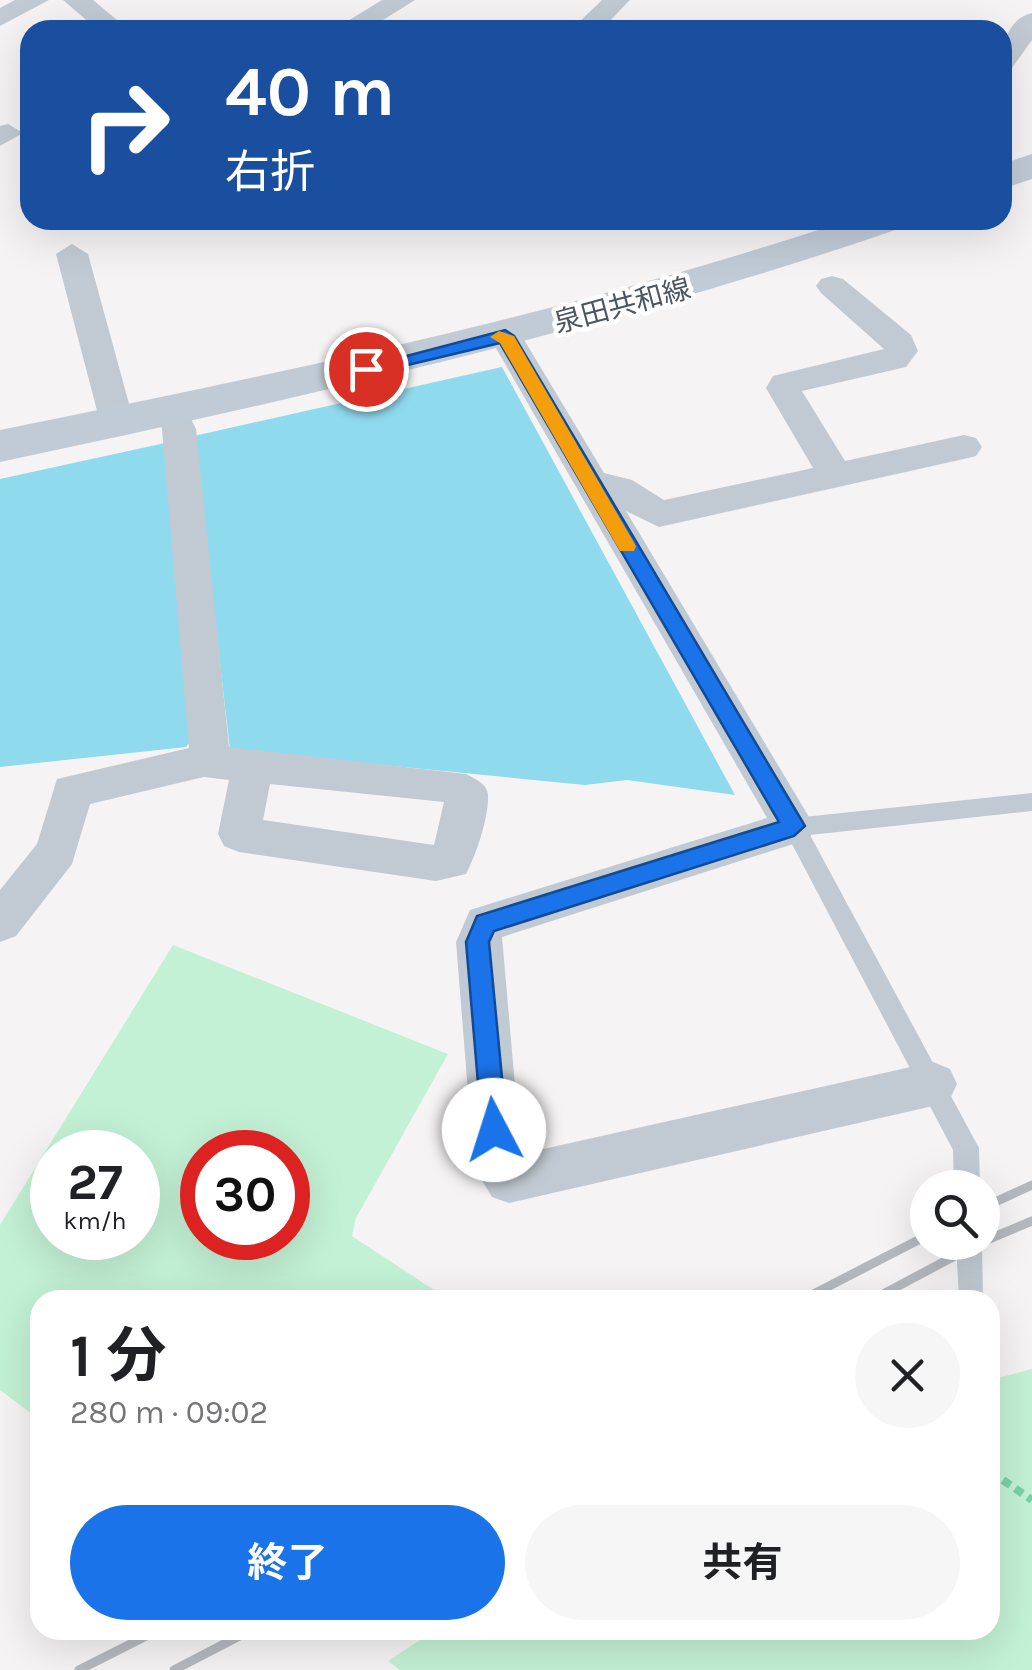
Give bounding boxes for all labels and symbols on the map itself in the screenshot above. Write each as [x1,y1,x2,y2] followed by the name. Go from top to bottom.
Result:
[550,271,694,340] street label: 泉田共和線
[324,327,409,412] pin
[442,1078,546,1182] position arrow
[180,1130,310,1260] speed limit sign: 30

